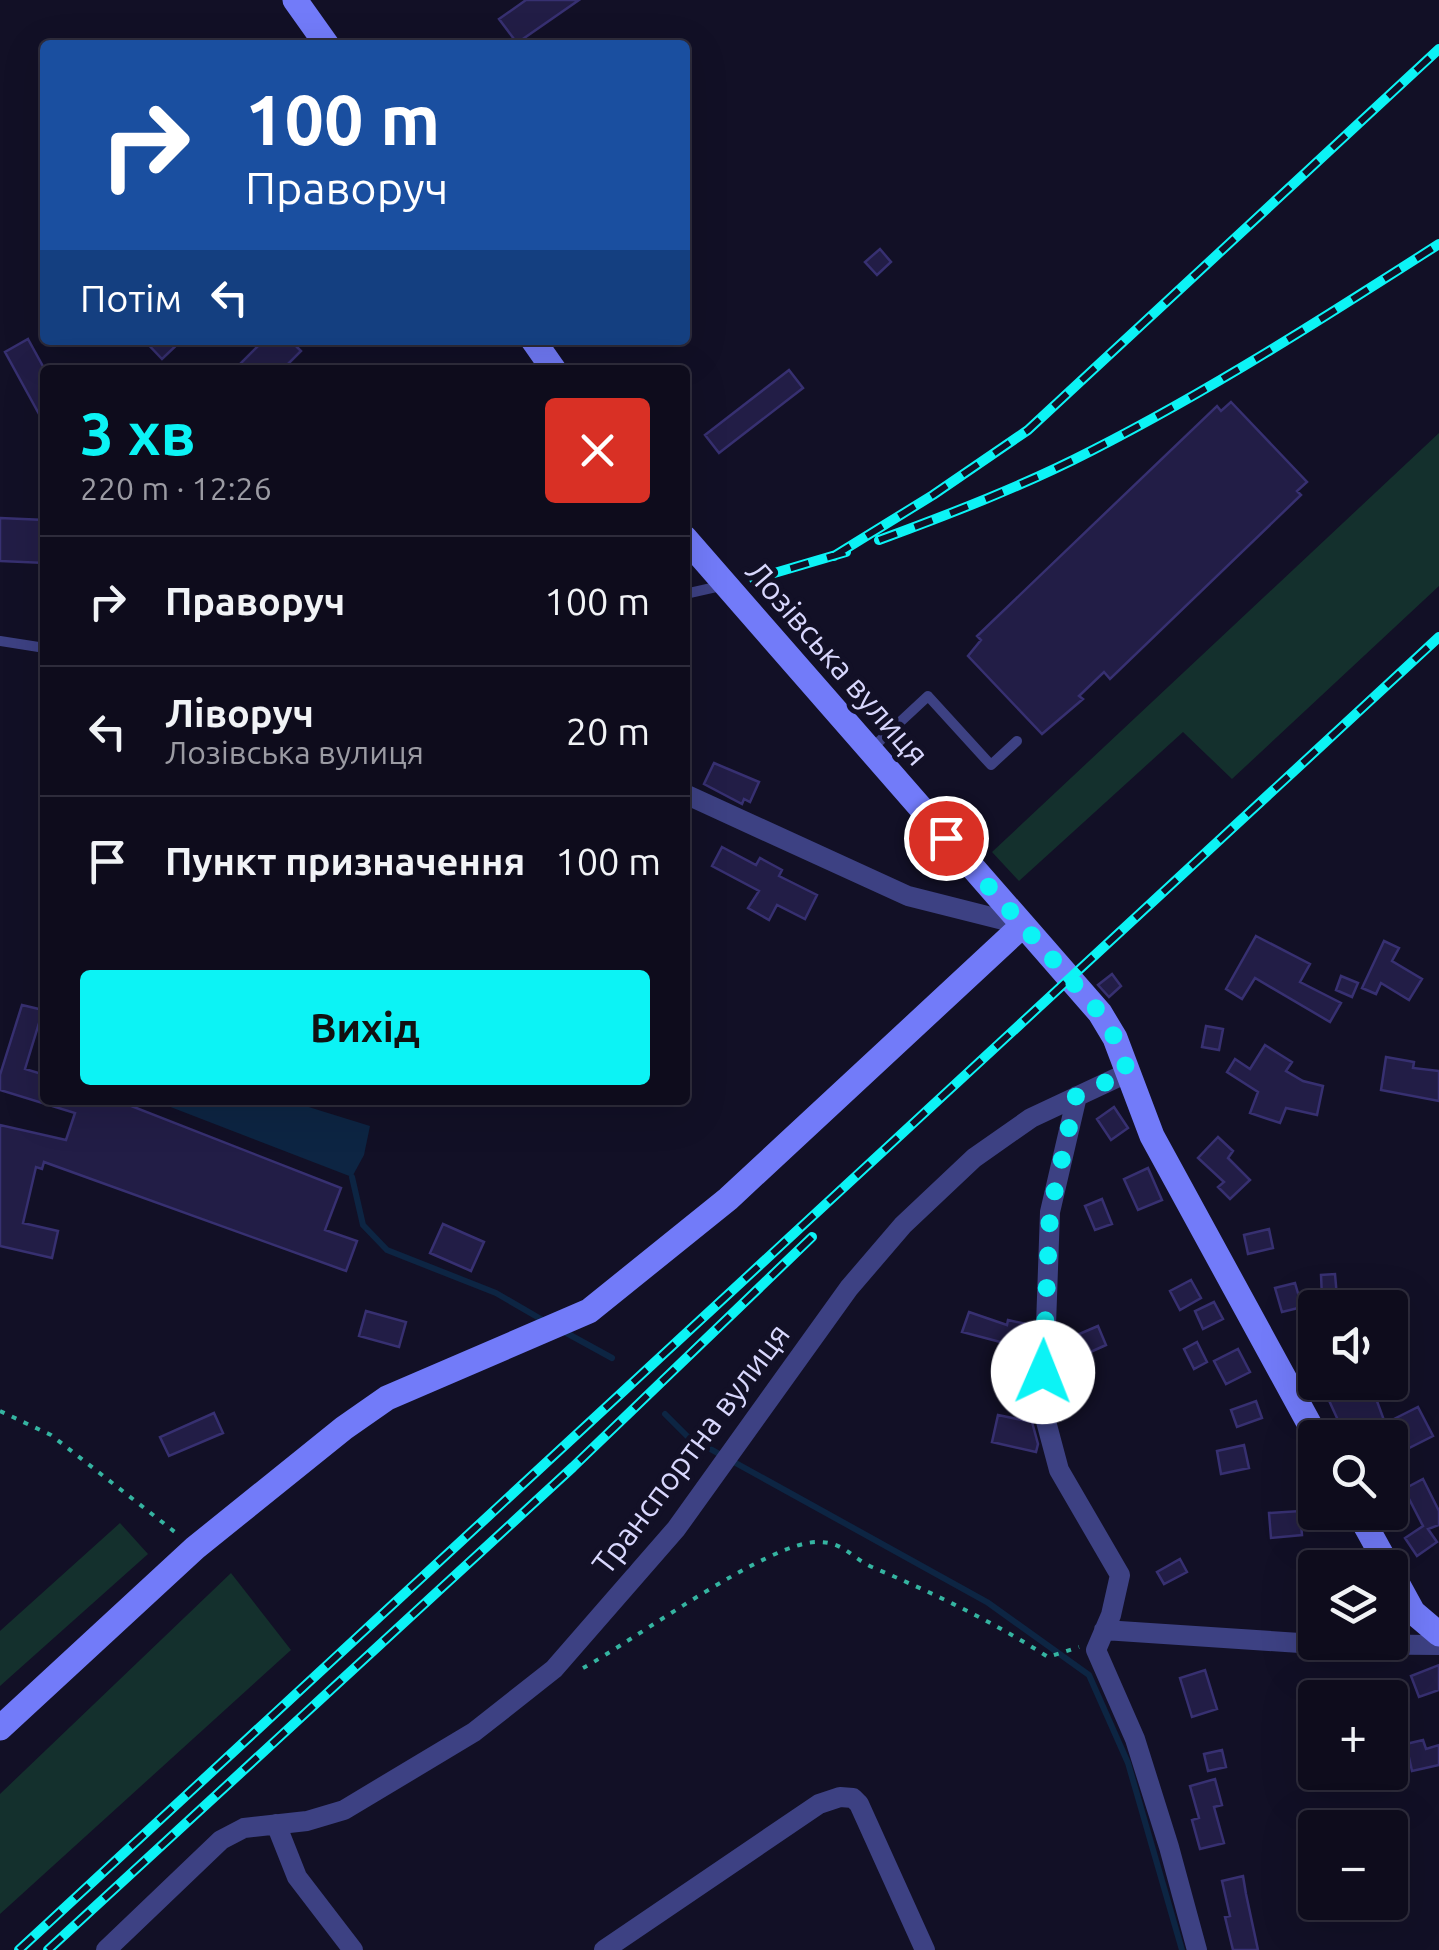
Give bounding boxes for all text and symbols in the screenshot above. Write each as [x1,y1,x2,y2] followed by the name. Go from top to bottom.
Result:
[80,80,210,210] icon: right
[245,80,440,158] text: 100 m
[245,162,448,213] text: Праворуч
[202,270,257,325] icon: left
[80,277,182,319] text: Потім
[545,398,650,503] button: close
[80,399,196,466] text: 3 хв
[80,470,272,506] text: 220 m · 12:26
[739,553,936,772] street label: Лозівська вулиця
[80,574,135,629] icon: right
[165,580,345,622] text: Праворуч
[544,580,650,622] text: 100 m
[165,692,314,734] text: Ліворуч
[80,704,135,759] icon: left
[566,710,650,752] text: 20 m
[165,734,424,770] text: Лозівська вулиця
[904,796,989,881] pin
[919,811,974,866] icon: arrive
[80,834,135,889] icon: arrive
[165,840,525,882] text: Пункт призначення
[555,840,661,882] text: 100 m
[80,970,650,1085] button: Вихід
[1298,1290,1408,1920] map controls
[1298,1290,1408,1400] button: sound
[584,1316,796,1581] street label: Транспортна вулиця
[991,1320,1095,1424] position arrow
[1298,1420,1408,1530] button: search
[1298,1550,1408,1660] button: layers
[1298,1680,1408,1790] button: +
[1298,1810,1408,1920] button: −

